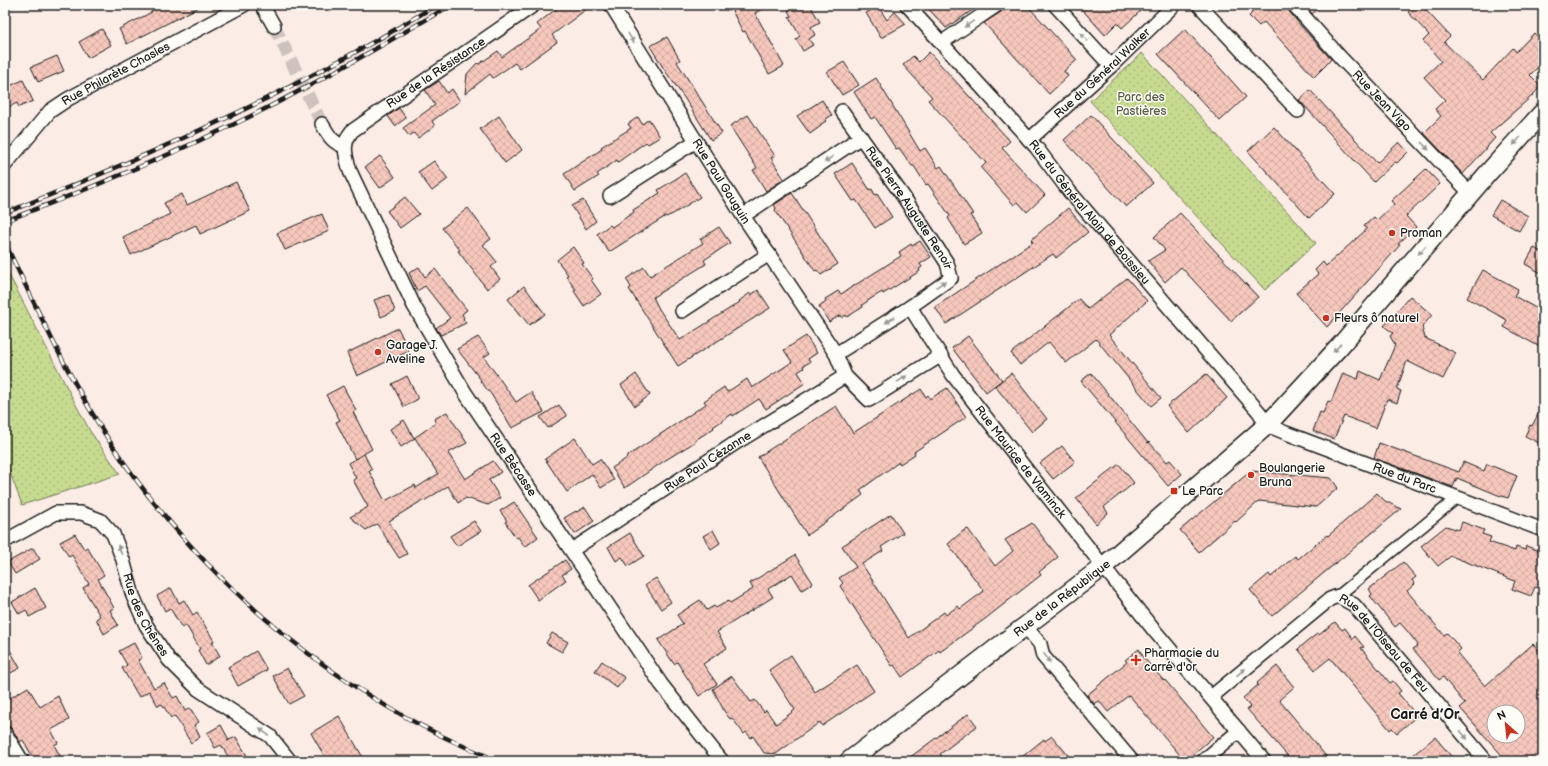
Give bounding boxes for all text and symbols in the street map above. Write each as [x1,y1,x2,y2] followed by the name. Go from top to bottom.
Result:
[964,20,974,28] one-way arrow
[1051,24,1154,121] street label: Rue du Général Walker
[628,32,635,44] one-way arrow
[1079,32,1089,42] one-way arrow
[384,34,488,112] street label: Rue de la Résistance
[59,38,172,109] street label: Rue Philarète Chasles
[1349,67,1415,134] street label: Rue Jean Vigo
[1116,90,1166,119] park label: Parc des Pastières
[689,136,754,227] street label: Rue Paul Gauguin
[1026,137,1153,287] street label: Rue du Général Alain de Boissieu
[1513,137,1522,146] one-way arrow
[1420,141,1430,151] one-way arrow
[862,143,956,271] street label: Rue Pierre Auguste Renoir
[824,155,834,163] one-way arrow
[1400,226,1442,241] place label: Proman
[1387,228,1397,238] marker: Proman
[1418,245,1427,255] one-way arrow
[936,280,947,288] one-way arrow
[1334,311,1419,326] place label: Fleurs ô naturel
[1321,313,1331,323] marker: Fleurs ô naturel
[884,316,895,324] one-way arrow
[386,338,438,367] place label: Garage J. Aveline
[1333,343,1342,353] one-way arrow
[373,347,383,357] marker: Garage J. Aveline
[897,375,907,383] one-way arrow
[972,402,1069,521] street label: Rue Maurice de Vlaminck
[661,428,754,495] street label: Rue Paul Cézanne
[487,430,540,499] street label: Rue Bécasse
[1371,459,1439,497] street label: Rue du Parc
[1259,461,1325,490] place label: Boulangerie Bruna
[1246,470,1256,480] marker: Boulangerie Bruna
[1182,484,1223,499] place label: Le Parc
[1169,486,1179,496] marker: Le Parc
[116,543,122,555] one-way arrow
[1010,556,1113,640] street label: Rue de la République
[120,572,172,659] street label: Rue des Chênes
[1336,591,1432,695] street label: Rue de l'Oiseau de Feu
[1144,646,1219,675] place label: Pharmacie du carré d'or
[1043,653,1051,664] one-way arrow
[1131,655,1141,665] marker: Pharmacie du carré d'or
[1236,667,1247,676] one-way arrow
[1486,704,1526,744] north arrow
[1390,706,1460,723] district label: Carré d’Or
[1495,708,1508,723] text: N
[259,728,270,736] one-way arrow
[1460,730,1469,741] one-way arrow

